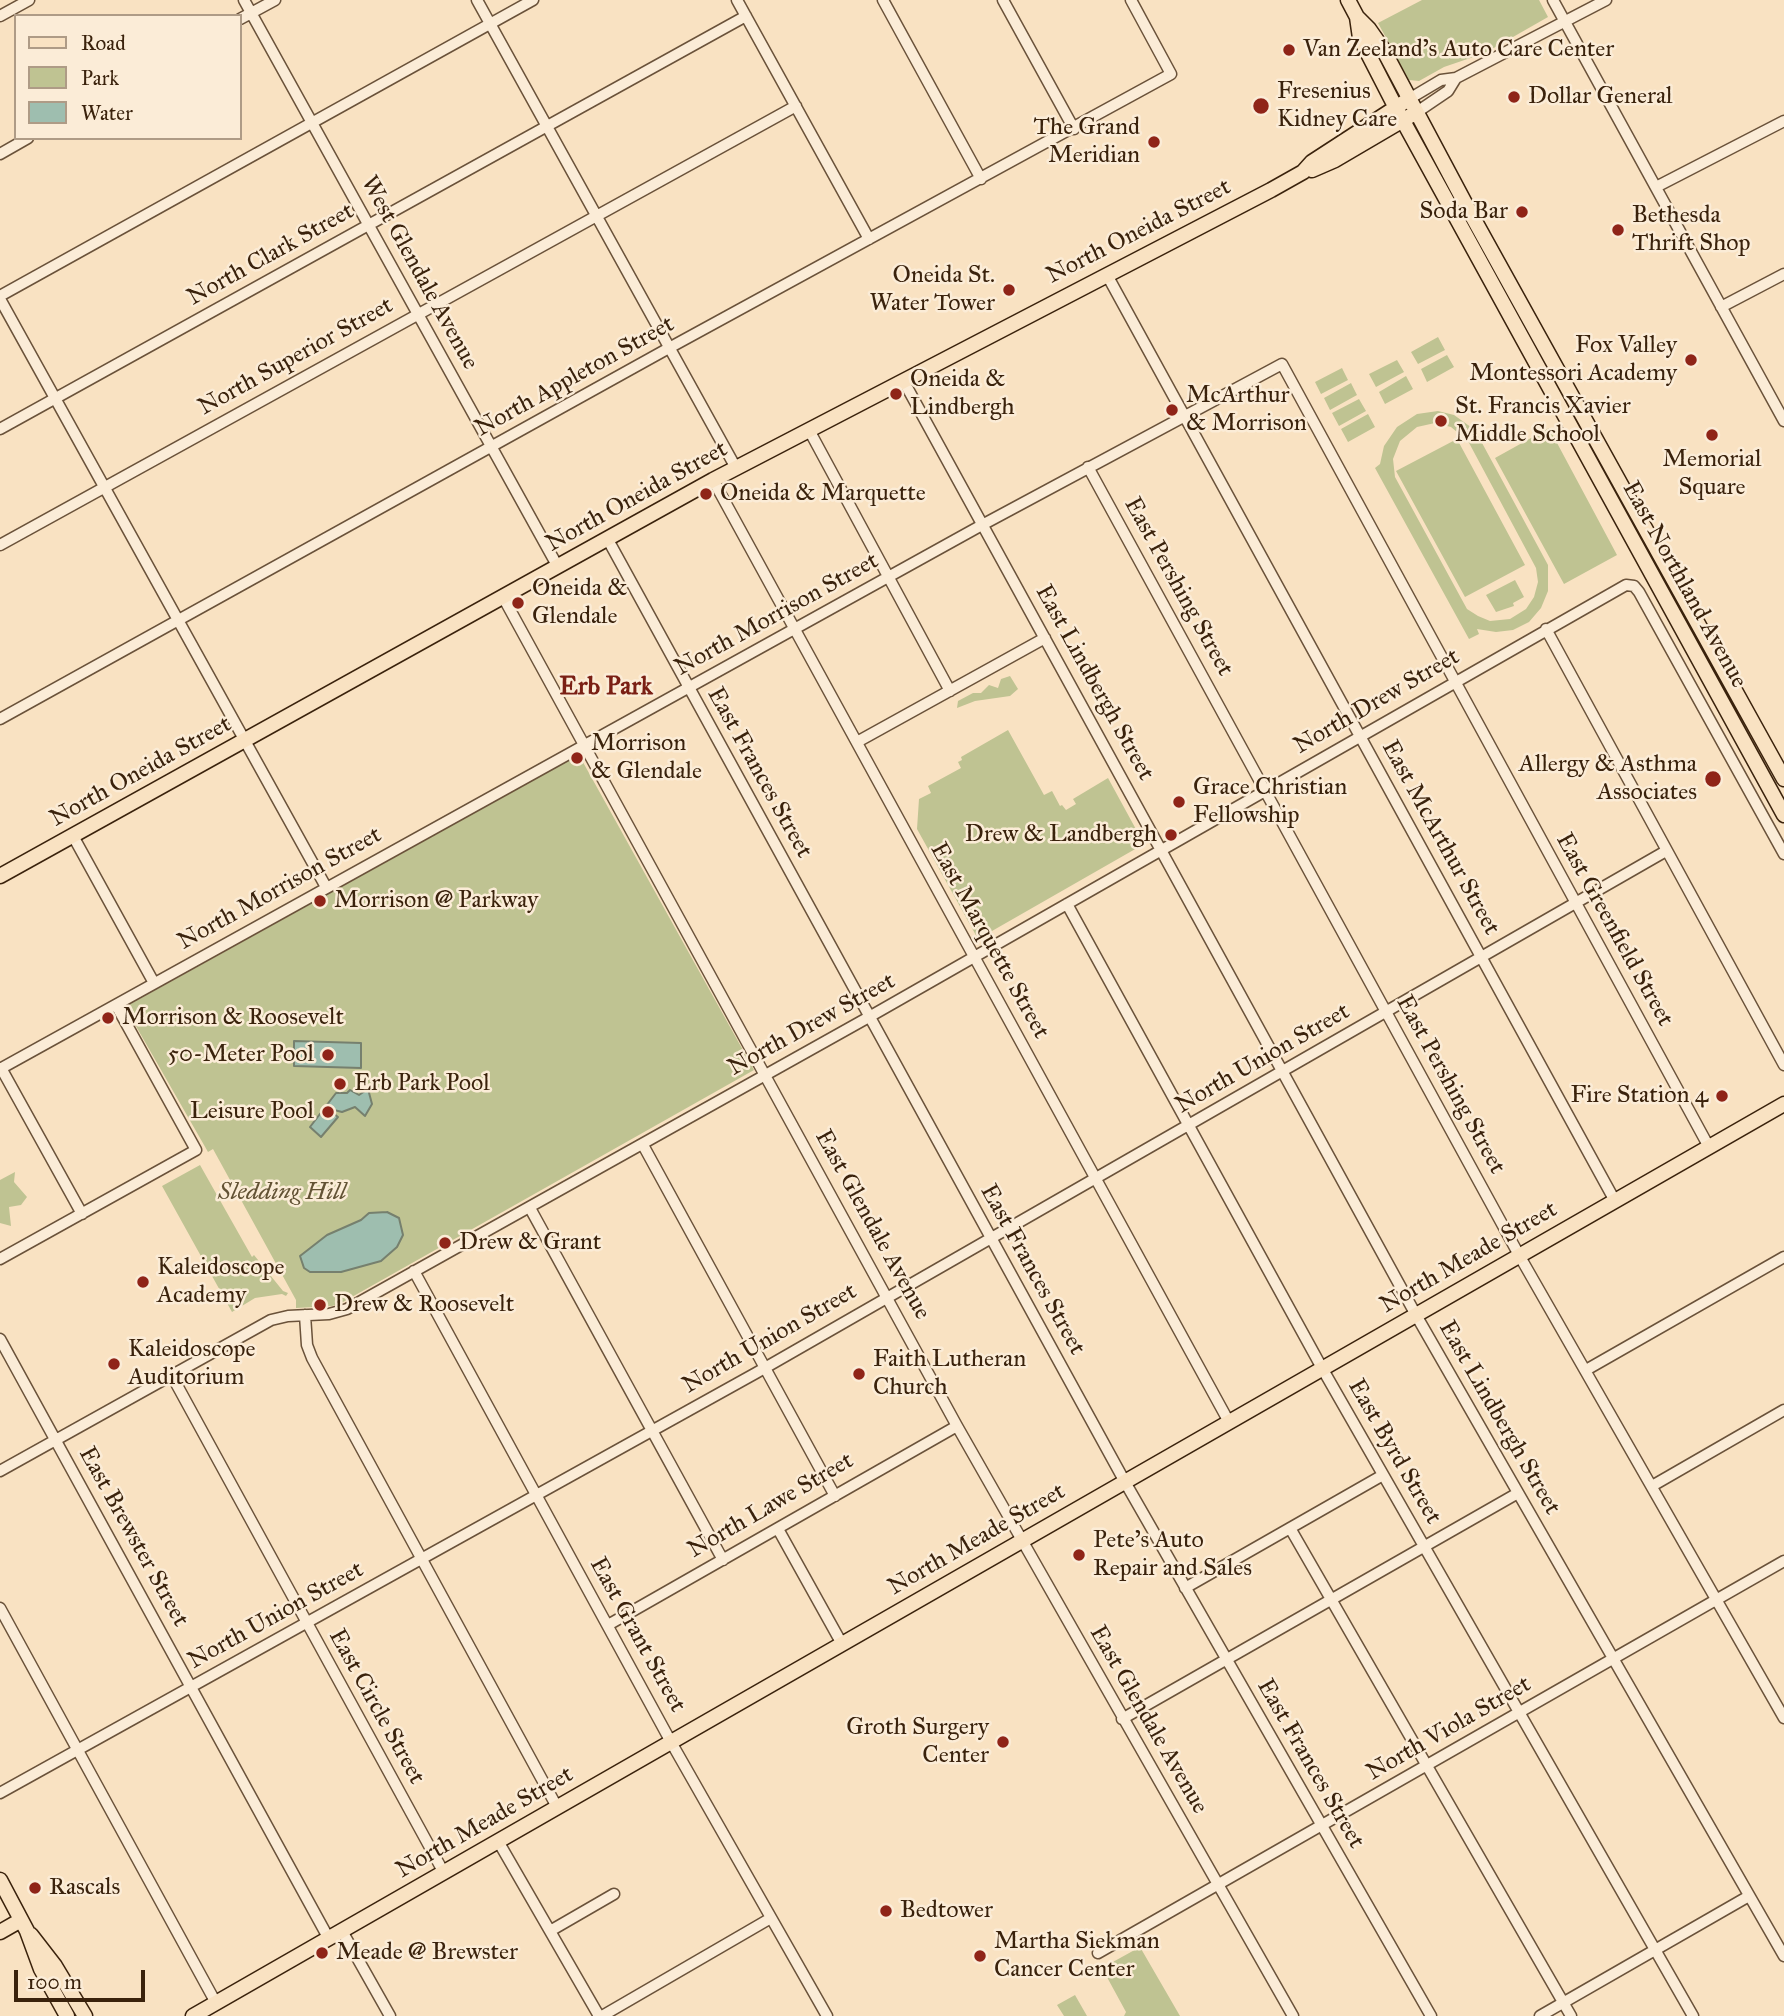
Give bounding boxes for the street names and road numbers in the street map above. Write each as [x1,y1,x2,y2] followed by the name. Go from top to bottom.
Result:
[354,171,484,375] street label: West Glendale Avenue
[1042,173,1236,291] street label: North Oneida Street
[183,197,359,313] street label: North Clark Street
[194,292,398,422] street label: North Superior Street
[470,310,680,444] street label: North Appleton Street
[541,435,733,559] street label: North Oneida Street
[1615,477,1753,693] street label: East Northland Avenue
[1117,493,1239,681] street label: East Pershing Street
[670,547,884,683] street label: North Morrison Street
[1028,580,1160,786] street label: East Lindbergh Street
[1289,643,1465,761] street label: North Drew Street
[700,683,818,863] street label: East Frances Street
[45,710,237,834] street label: North Oneida Street
[1375,736,1505,940] street label: East McArthur Street
[173,821,387,957] street label: North Morrison Street
[1549,828,1679,1032] street label: East Greenfield Street
[923,838,1055,1044] street label: East Marquette Street
[723,967,901,1083] street label: North Drew Street
[1389,991,1511,1179] street label: East Pershing Street
[1171,998,1355,1120] street label: North Union Street
[808,1125,936,1325] street label: East Glendale Avenue
[973,1180,1091,1360] street label: East Frances Street
[1375,1196,1563,1320] street label: North Meade Street
[678,1278,862,1400] street label: North Union Street
[1432,1316,1566,1520] street label: East Lindbergh Street
[1341,1374,1447,1530] street label: East Byrd Street
[72,1442,194,1632] street label: East Brewster Street
[683,1447,859,1565] street label: North Lawe Street
[883,1478,1071,1602] street label: North Meade Street
[583,1553,691,1717] street label: East Grant Street
[183,1556,369,1676] street label: North Union Street
[1082,1621,1214,1819] street label: East Glendale Avenue
[321,1624,431,1790] street label: East Circle Street
[1362,1670,1536,1788] street label: North Viola Street
[1250,1674,1370,1854] street label: East Frances Street
[391,1761,579,1885] street label: North Meade Street

